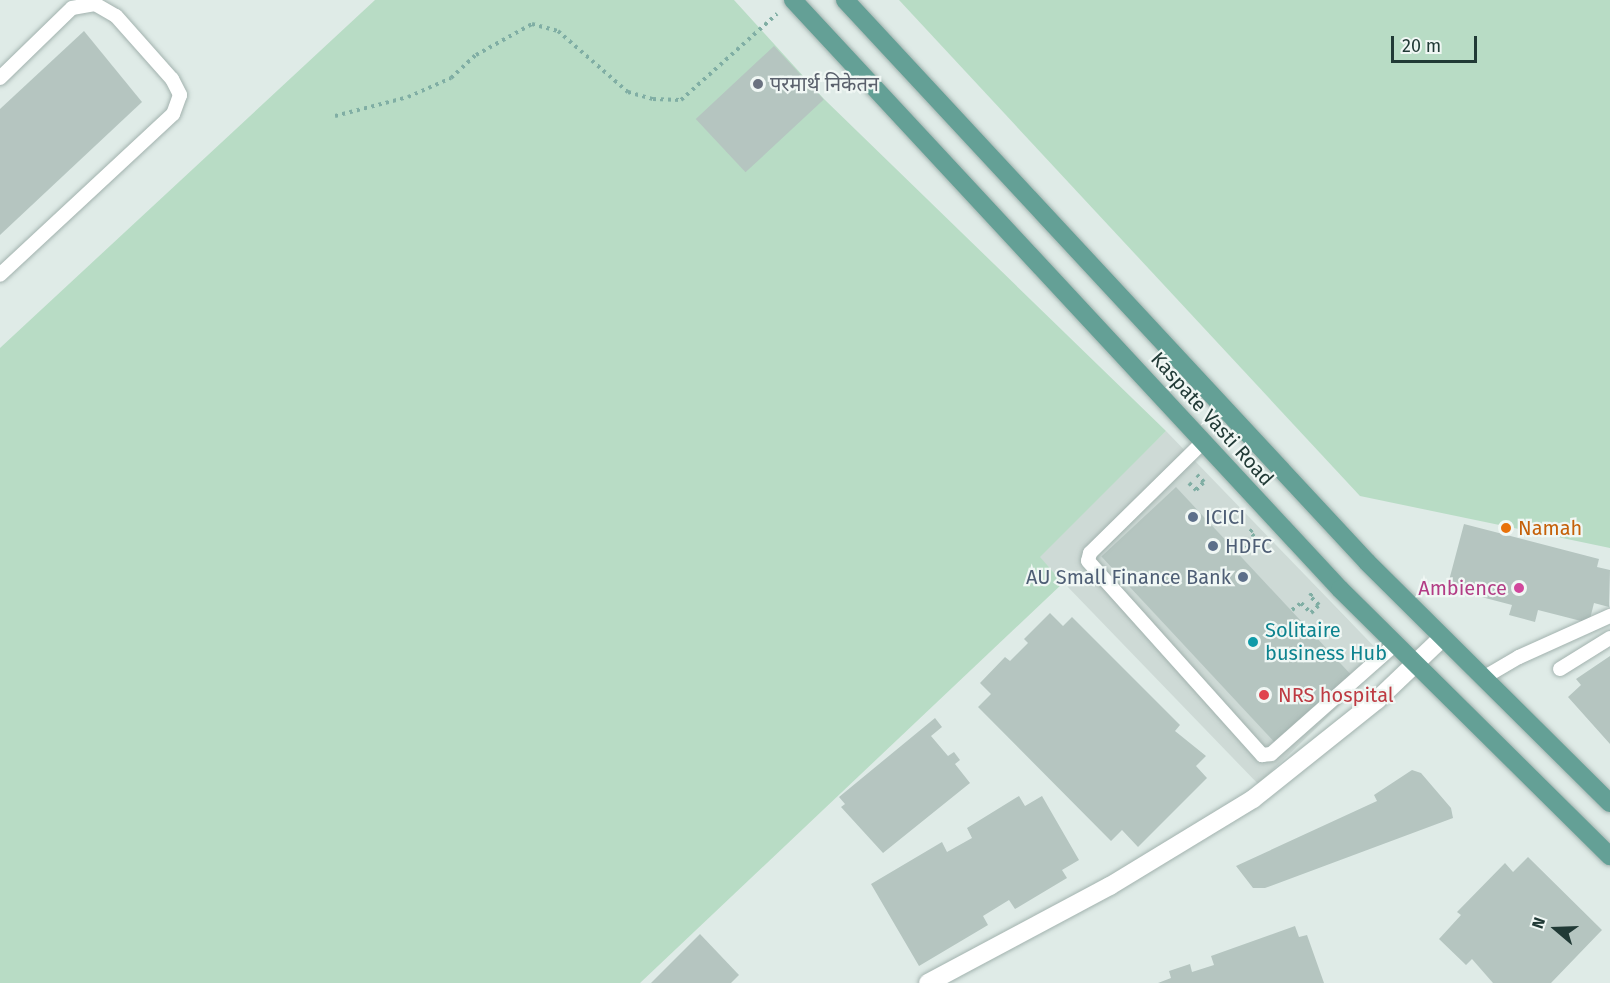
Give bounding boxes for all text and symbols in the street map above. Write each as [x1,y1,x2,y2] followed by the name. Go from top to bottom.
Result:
[1394,24,1480,62] scale bar
[1402,35,1441,57] text: 20 m
[770,72,879,96] place label: परमार्थ निकेतन
[751,77,765,91] marker: परमार्थ निकेतन
[1146,347,1278,491] street label: Kaspate Vasti Road
[1205,505,1245,529] place label: ICICI
[1186,510,1200,524] marker: ICICI
[1518,516,1582,540] place label: Namah
[1499,521,1513,535] marker: Namah
[1225,534,1272,558] place label: HDFC
[1206,539,1220,553] marker: HDFC
[1026,565,1231,589] place label: AU Small Finance Bank
[1236,570,1250,584] marker: AU Small Finance Bank
[1418,576,1507,600] place label: Ambience
[1512,581,1526,595] marker: Ambience
[1265,618,1387,665] place label: Solitaire business Hub
[1246,635,1260,649] marker: Solitaire business Hub
[1278,683,1394,707] place label: NRS hospital
[1255,686,1273,704] marker: NRS hospital
[1526,899,1586,959] north arrow
[1528,915,1549,931] text: N

